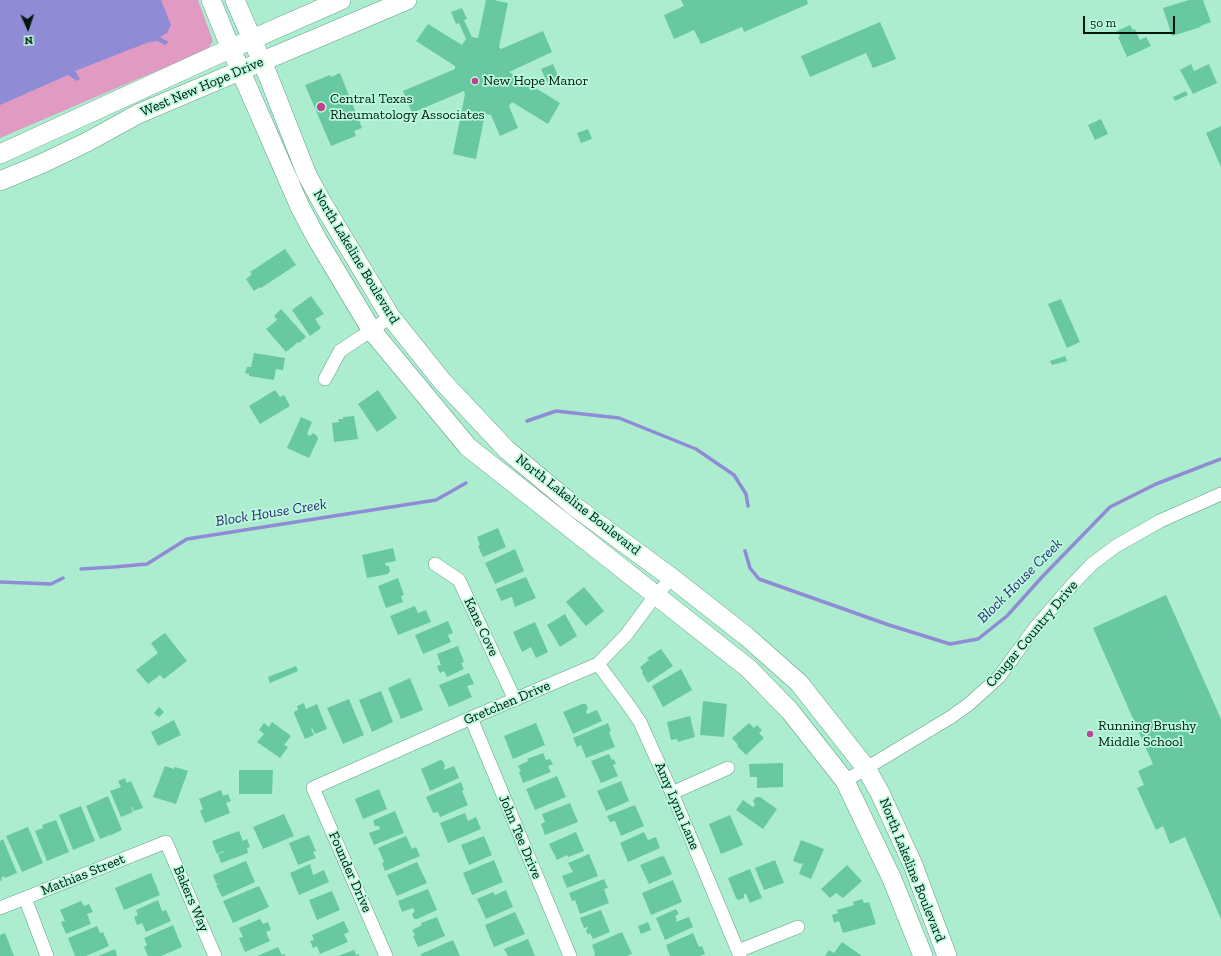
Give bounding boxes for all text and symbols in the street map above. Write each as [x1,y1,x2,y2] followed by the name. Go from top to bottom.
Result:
[8,8,48,48] north arrow
[1085,8,1177,34] scale bar
[1090,16,1116,30] text: 50 m
[24,34,33,47] text: N
[138,54,266,120] street label: West New Hope Drive
[483,73,588,89] place label: New Hope Manor
[470,76,480,86] marker: New Hope Manor
[330,91,485,124] place label: Central Texas Rheumatology Associates
[315,101,327,113] marker: Central Texas Rheumatology Associates
[309,187,403,327] street label: North Lakeline Boulevard
[512,451,644,559] street label: North Lakeline Boulevard
[214,495,328,531] water label: Block House Creek
[974,535,1066,627] water label: Block House Creek
[982,577,1082,691] street label: Cougar Country Drive
[460,595,502,659] street label: Kane Cove
[461,677,553,729] street label: Gretchen Drive
[1098,718,1196,750] place label: Running Brushy Middle School
[1085,729,1095,739] marker: Running Brushy Middle School
[651,760,703,852] street label: Amy Lynn Lane
[495,793,545,881] street label: John Tee Drive
[875,796,949,944] street label: North Lakeline Boulevard
[325,829,375,915] street label: Founder Drive
[39,851,127,899] street label: Mathias Street
[170,863,212,935] street label: Bakers Way

